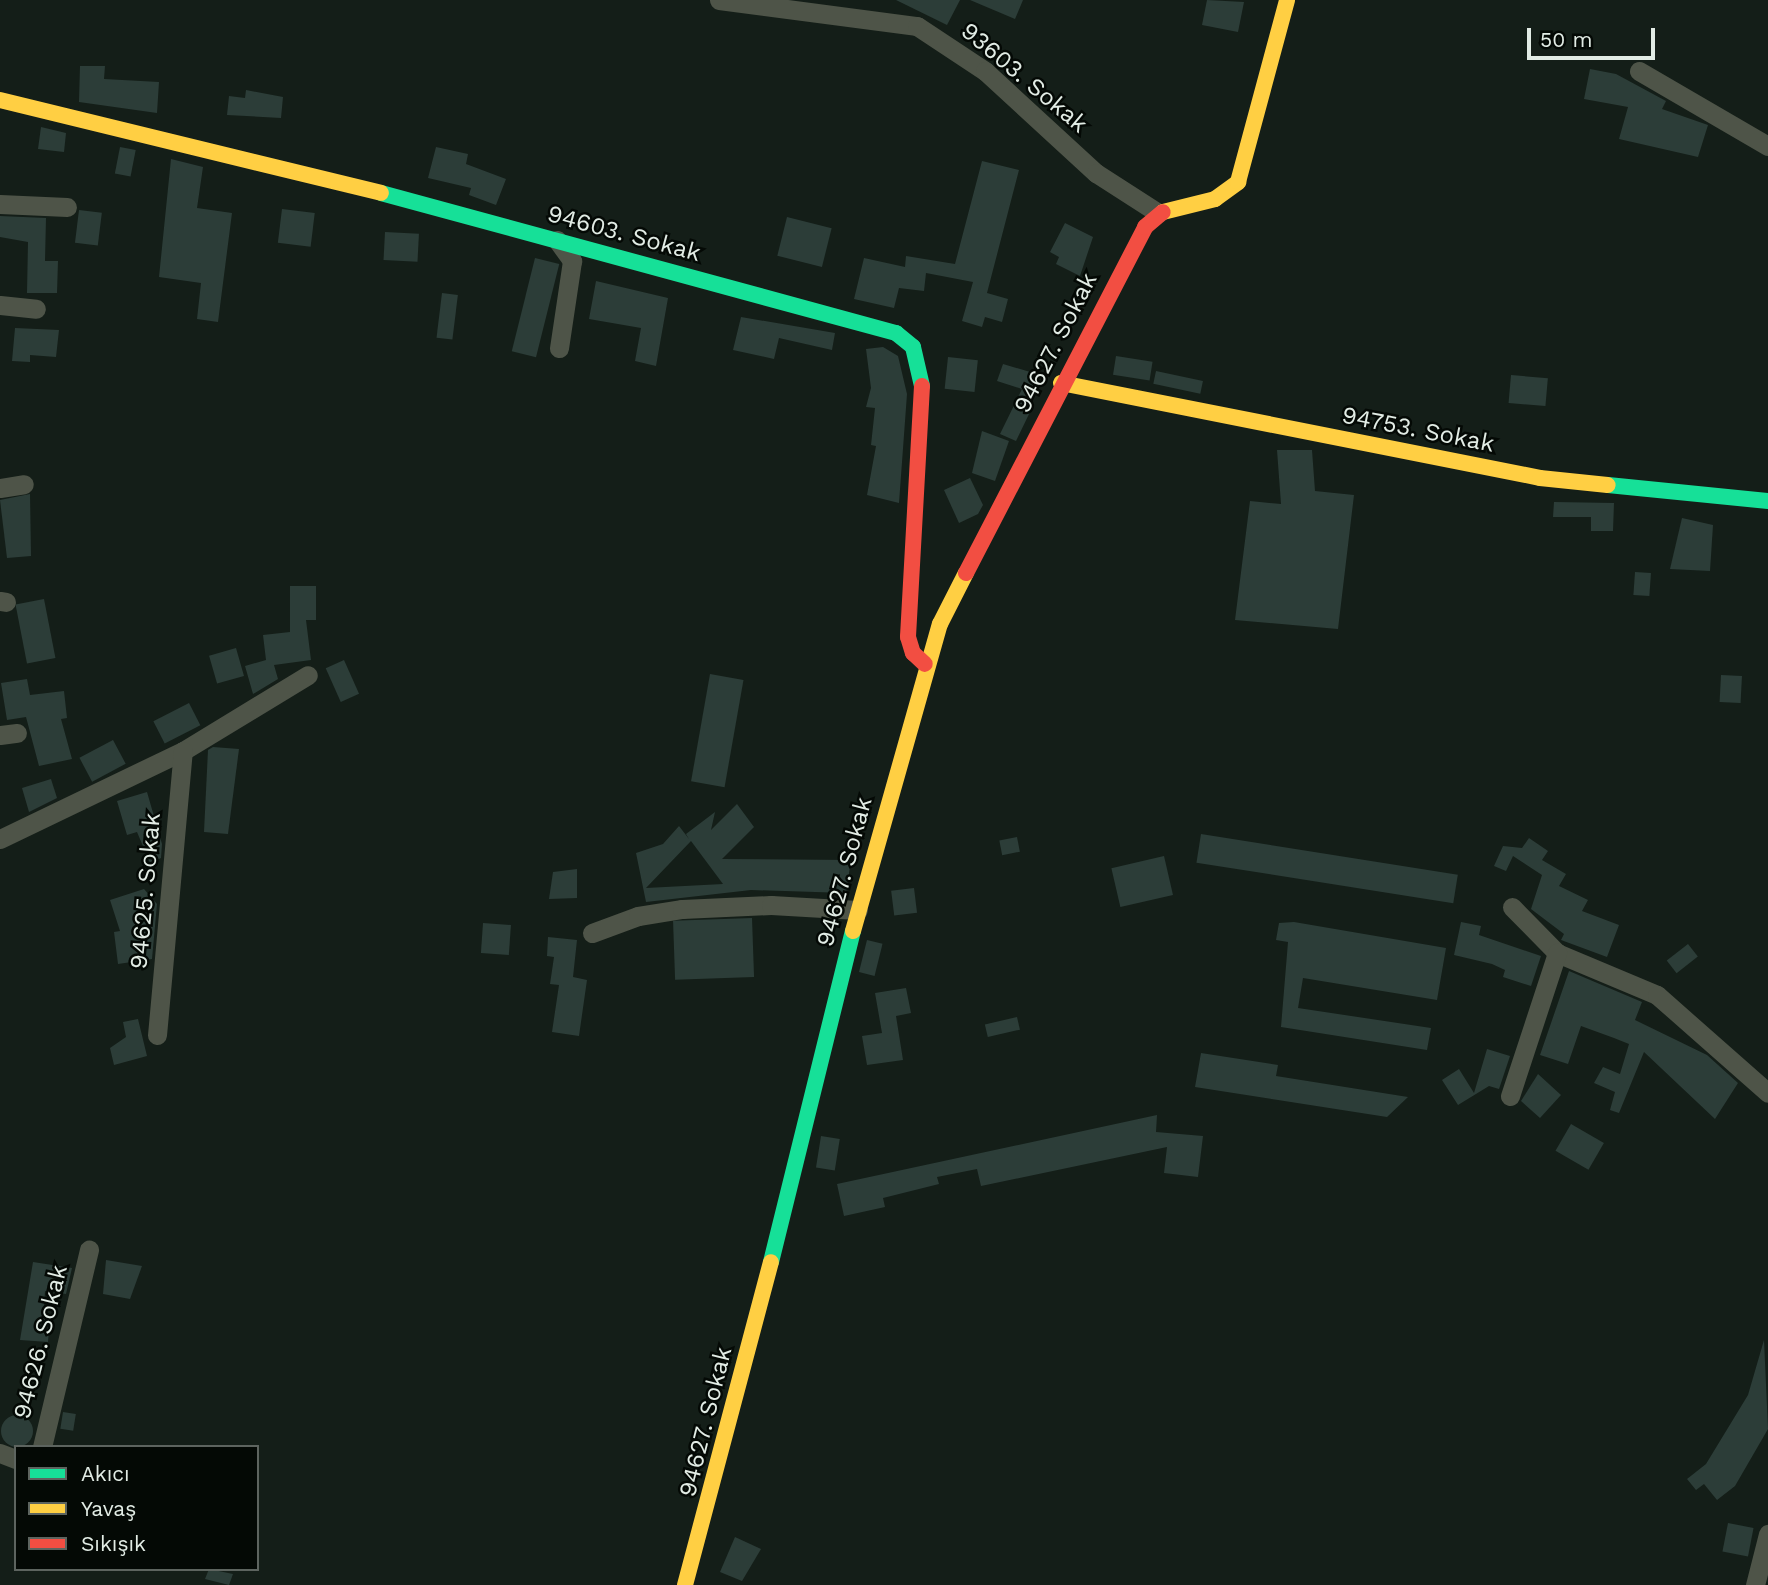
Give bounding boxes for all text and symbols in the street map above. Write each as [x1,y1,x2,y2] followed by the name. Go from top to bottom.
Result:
[1530,14,1658,58] scale bar
[955,17,1093,139] street label: 93603. Sokak
[1540,27,1592,52] text: 50 m
[544,200,704,268] street label: 94603. Sokak
[1008,268,1104,418] street label: 94627. Sokak
[1339,401,1497,459] street label: 94753. Sokak
[811,794,879,950] street label: 94627. Sokak
[125,812,167,970] street label: 94625. Sokak
[8,1262,74,1422] street label: 94626. Sokak
[673,1344,739,1500] street label: 94627. Sokak
[14,1445,259,1571] legend
[81,1461,130,1486] text: Akıcı
[81,1496,136,1521] text: Yavaş
[81,1531,146,1556] text: Sıkışık

